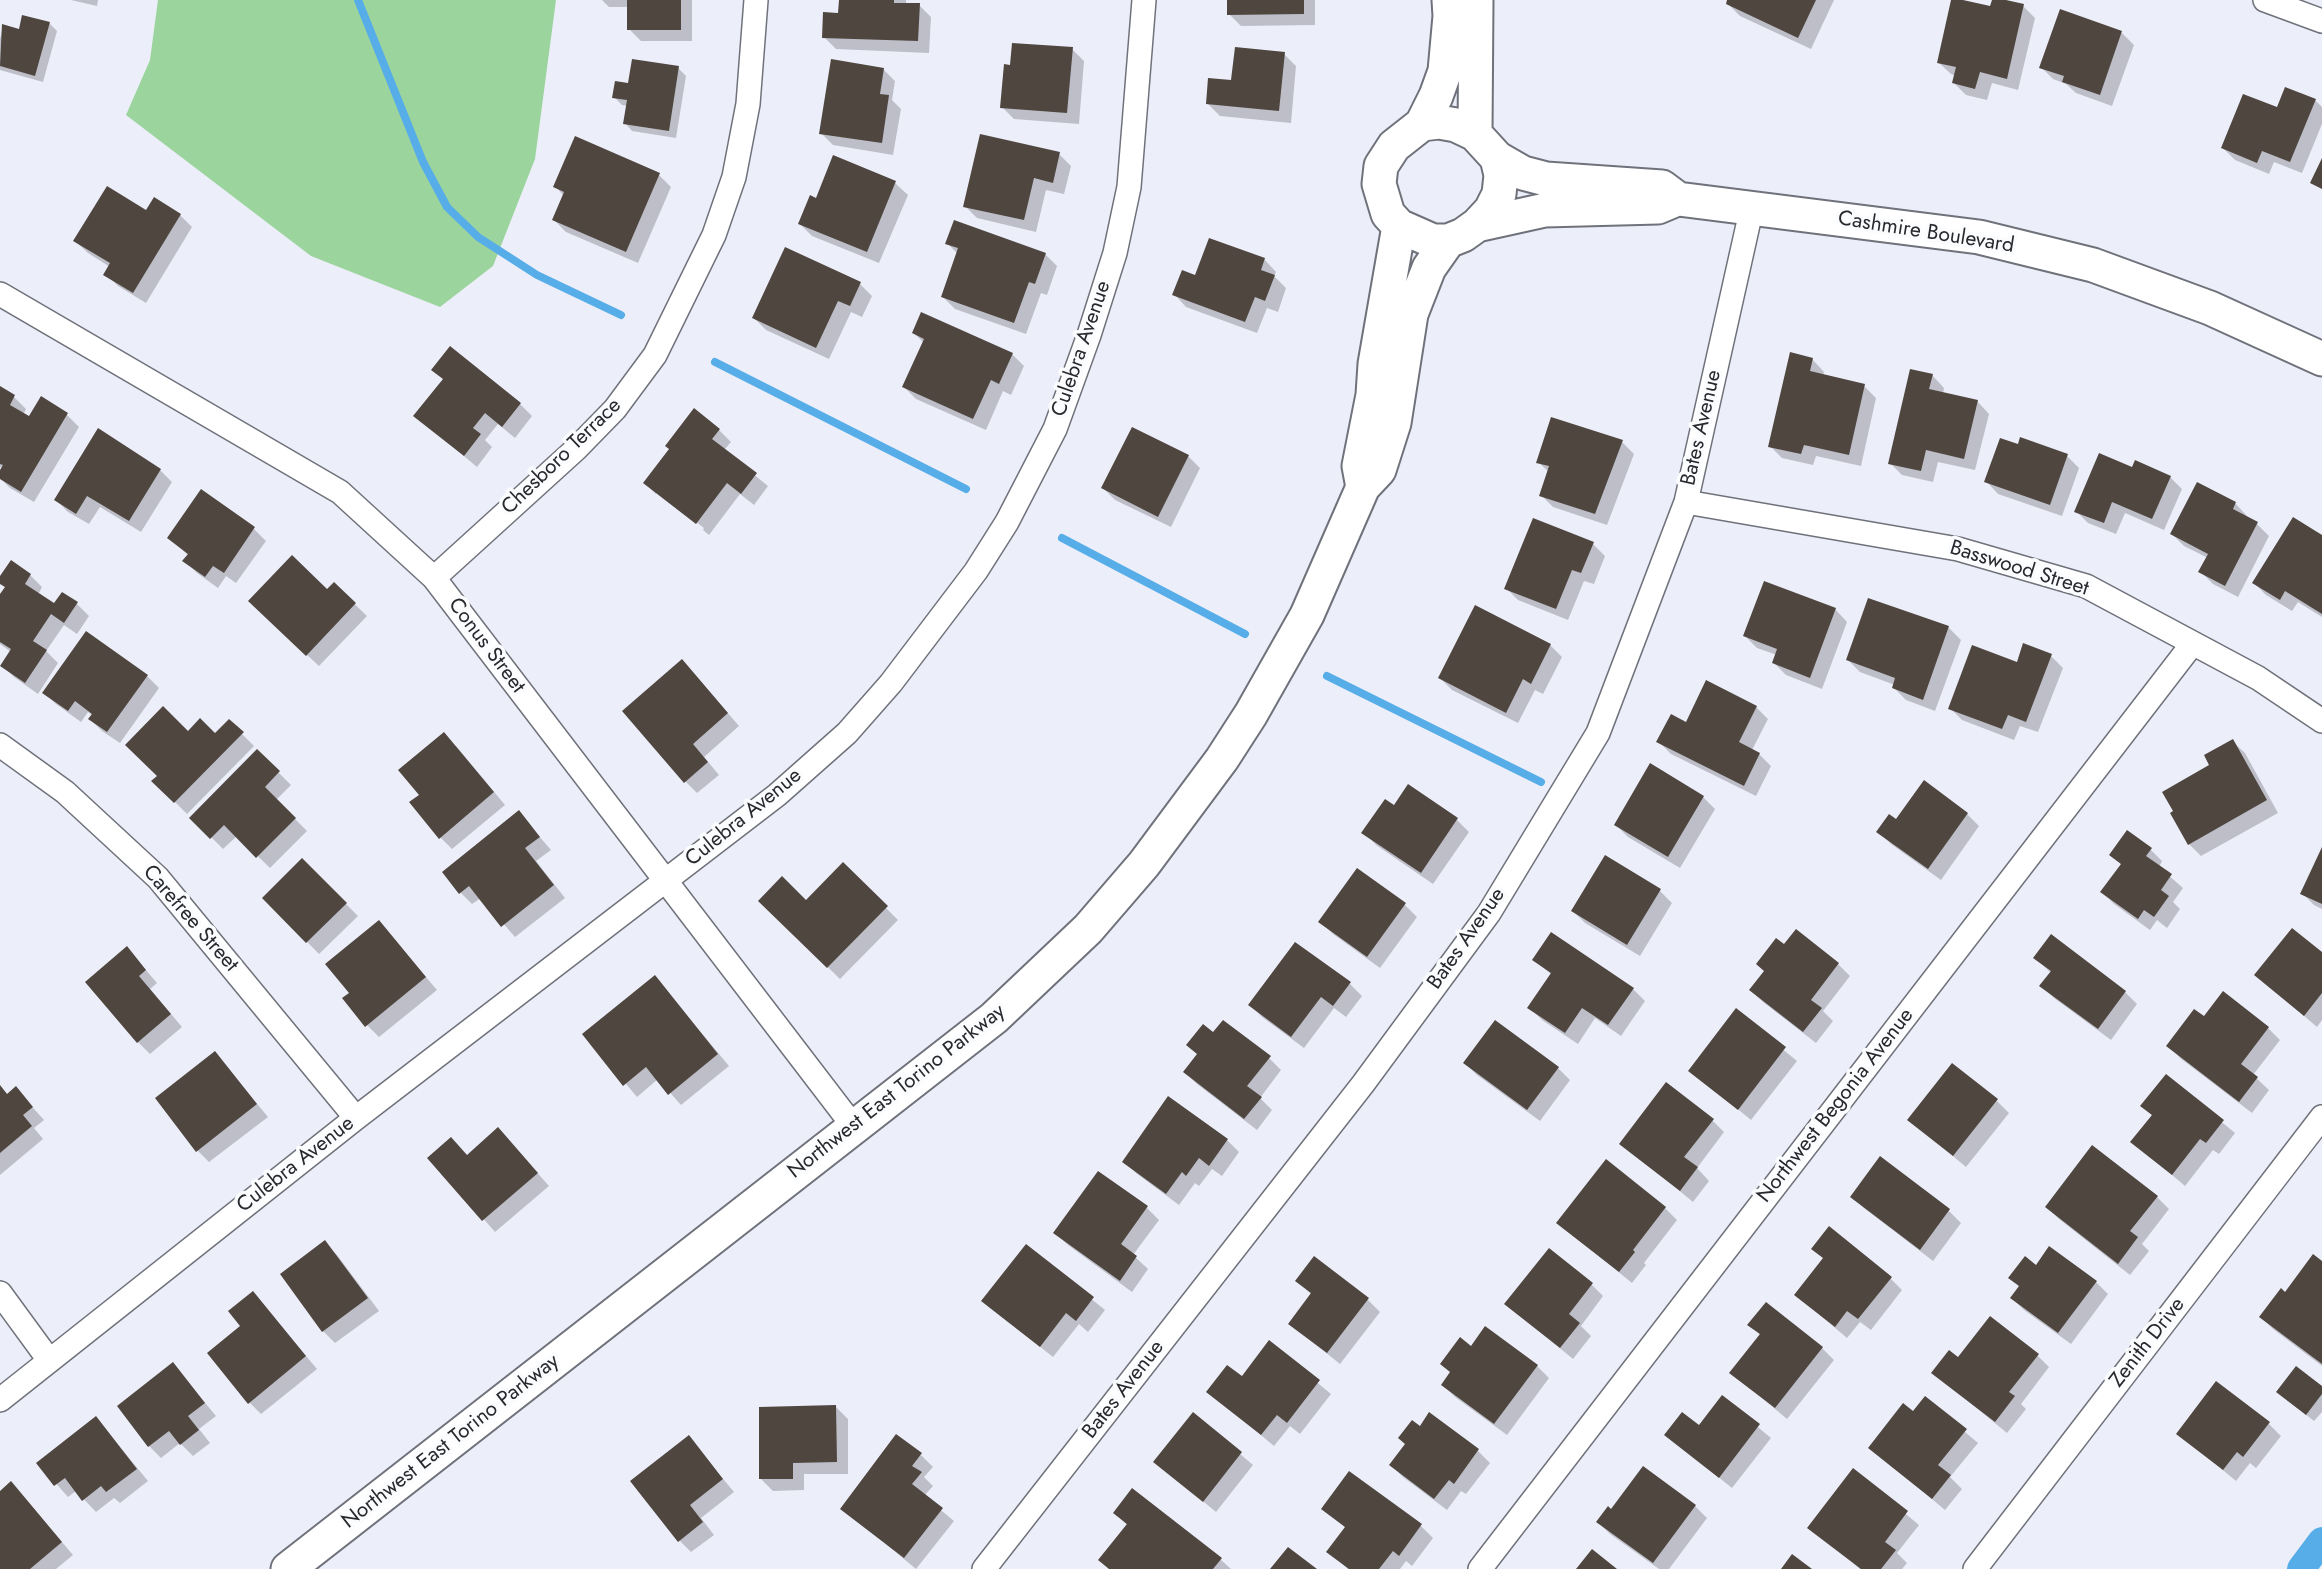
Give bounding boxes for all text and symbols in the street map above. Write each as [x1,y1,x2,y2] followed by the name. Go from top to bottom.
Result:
[1836,207,2016,259] street label: Cashmire Boulevard
[1047,278,1117,420] street label: Culebra Avenue
[1676,368,1728,488] street label: Bates Avenue
[497,394,627,520] street label: Chesboro Terrace
[1947,536,2091,602] street label: Basswood Street
[442,593,530,699] street label: Conus Street
[681,764,807,872] street label: Culebra Avenue
[137,861,243,977] street label: Carefree Street
[1423,884,1511,994] street label: Bates Avenue
[783,999,1011,1185] street label: Northwest East Torino Parkway
[1752,1004,1920,1208] street label: Northwest Begonia Avenue
[232,1111,360,1219] street label: Culebra Avenue
[2105,1293,2191,1393] street label: Zenith Drive
[1078,1336,1170,1444] street label: Bates Avenue
[337,1349,565,1535] street label: Northwest East Torino Parkway

